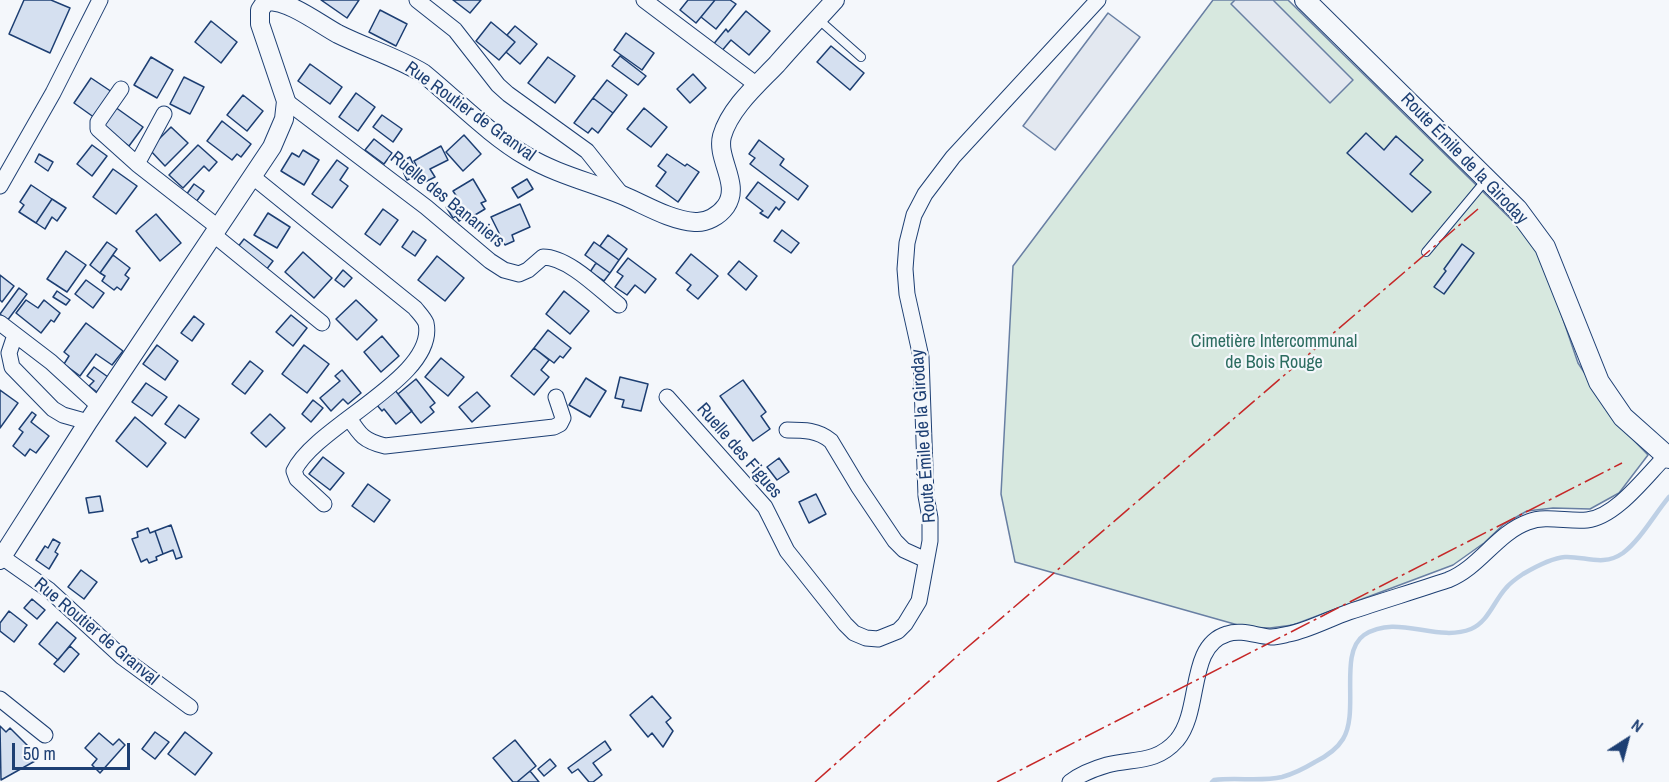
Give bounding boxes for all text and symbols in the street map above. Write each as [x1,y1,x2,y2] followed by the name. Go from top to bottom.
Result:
[401,57,539,167] street label: Rue Routier de Granval
[1396,89,1532,229] street label: Route Émile de la Giroday
[385,147,509,253] street label: Ruelle des Bananiers
[1191,331,1357,374] park label: Cimetière Intercommunal de Bois Rouge
[907,348,941,524] street label: Route Émile de la Giroday
[692,399,786,503] street label: Ruelle des Figues
[29,574,163,690] street label: Rue Routier de Granval
[1597,710,1657,770] north arrow
[1627,714,1648,737] text: N
[15,731,134,769] scale bar
[23,741,56,766] text: 50 m

